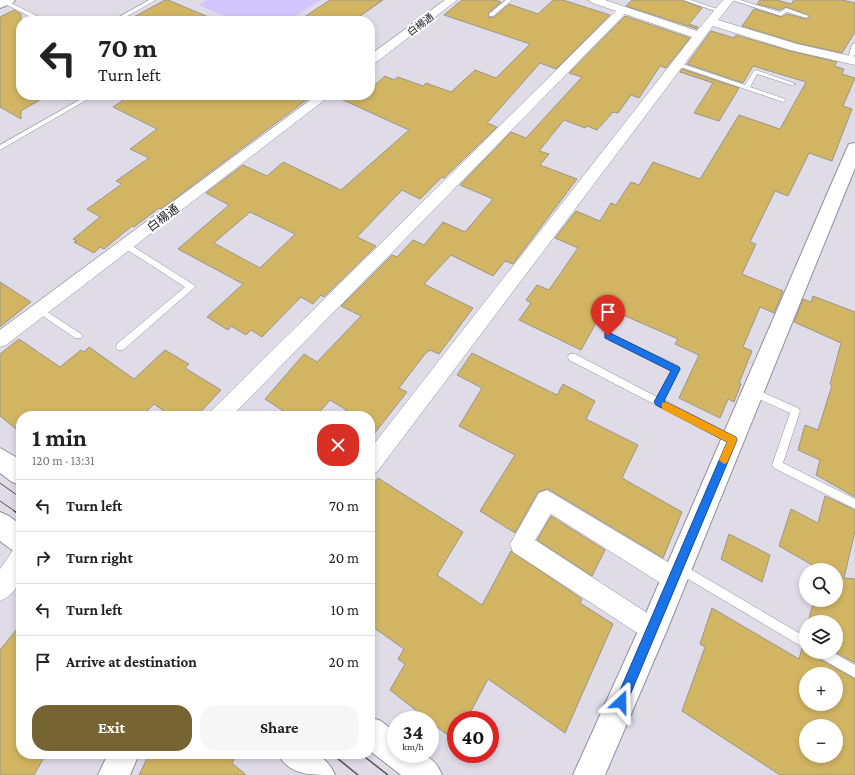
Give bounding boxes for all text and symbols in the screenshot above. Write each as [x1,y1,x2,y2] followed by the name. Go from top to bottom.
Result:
[405,11,436,38] street label: 白楊通
[32,32,84,84] icon: left
[98,32,157,63] text: 70 m
[98,65,161,85] text: Turn left
[144,202,182,234] street label: 白楊通
[591,295,625,336] pin
[597,301,619,323] icon: arrive
[32,424,87,451] text: 1 min
[317,424,359,466] button: close
[32,453,95,468] text: 120 m · 13:31
[32,495,54,517] icon: left
[66,498,122,514] text: Turn left
[329,498,359,514] text: 70 m
[32,547,54,569] icon: right
[66,550,133,566] text: Turn right
[329,550,359,566] text: 20 m
[799,563,843,763] map controls
[799,563,843,607] button: search
[32,599,54,621] icon: left
[66,602,122,618] text: Turn left
[331,602,359,618] text: 10 m
[799,615,843,659] button: layers
[32,651,54,673] icon: arrive
[66,654,197,670] text: Arrive at destination
[329,654,359,670] text: 20 m
[799,667,843,711] button: +
[600,681,642,723] position arrow
[32,705,192,751] button: Exit
[200,705,359,751] button: Share
[447,711,499,763] speed limit sign: 40
[799,719,843,763] button: −
[403,721,423,743] text: 34
[402,741,424,752] text: km/h

